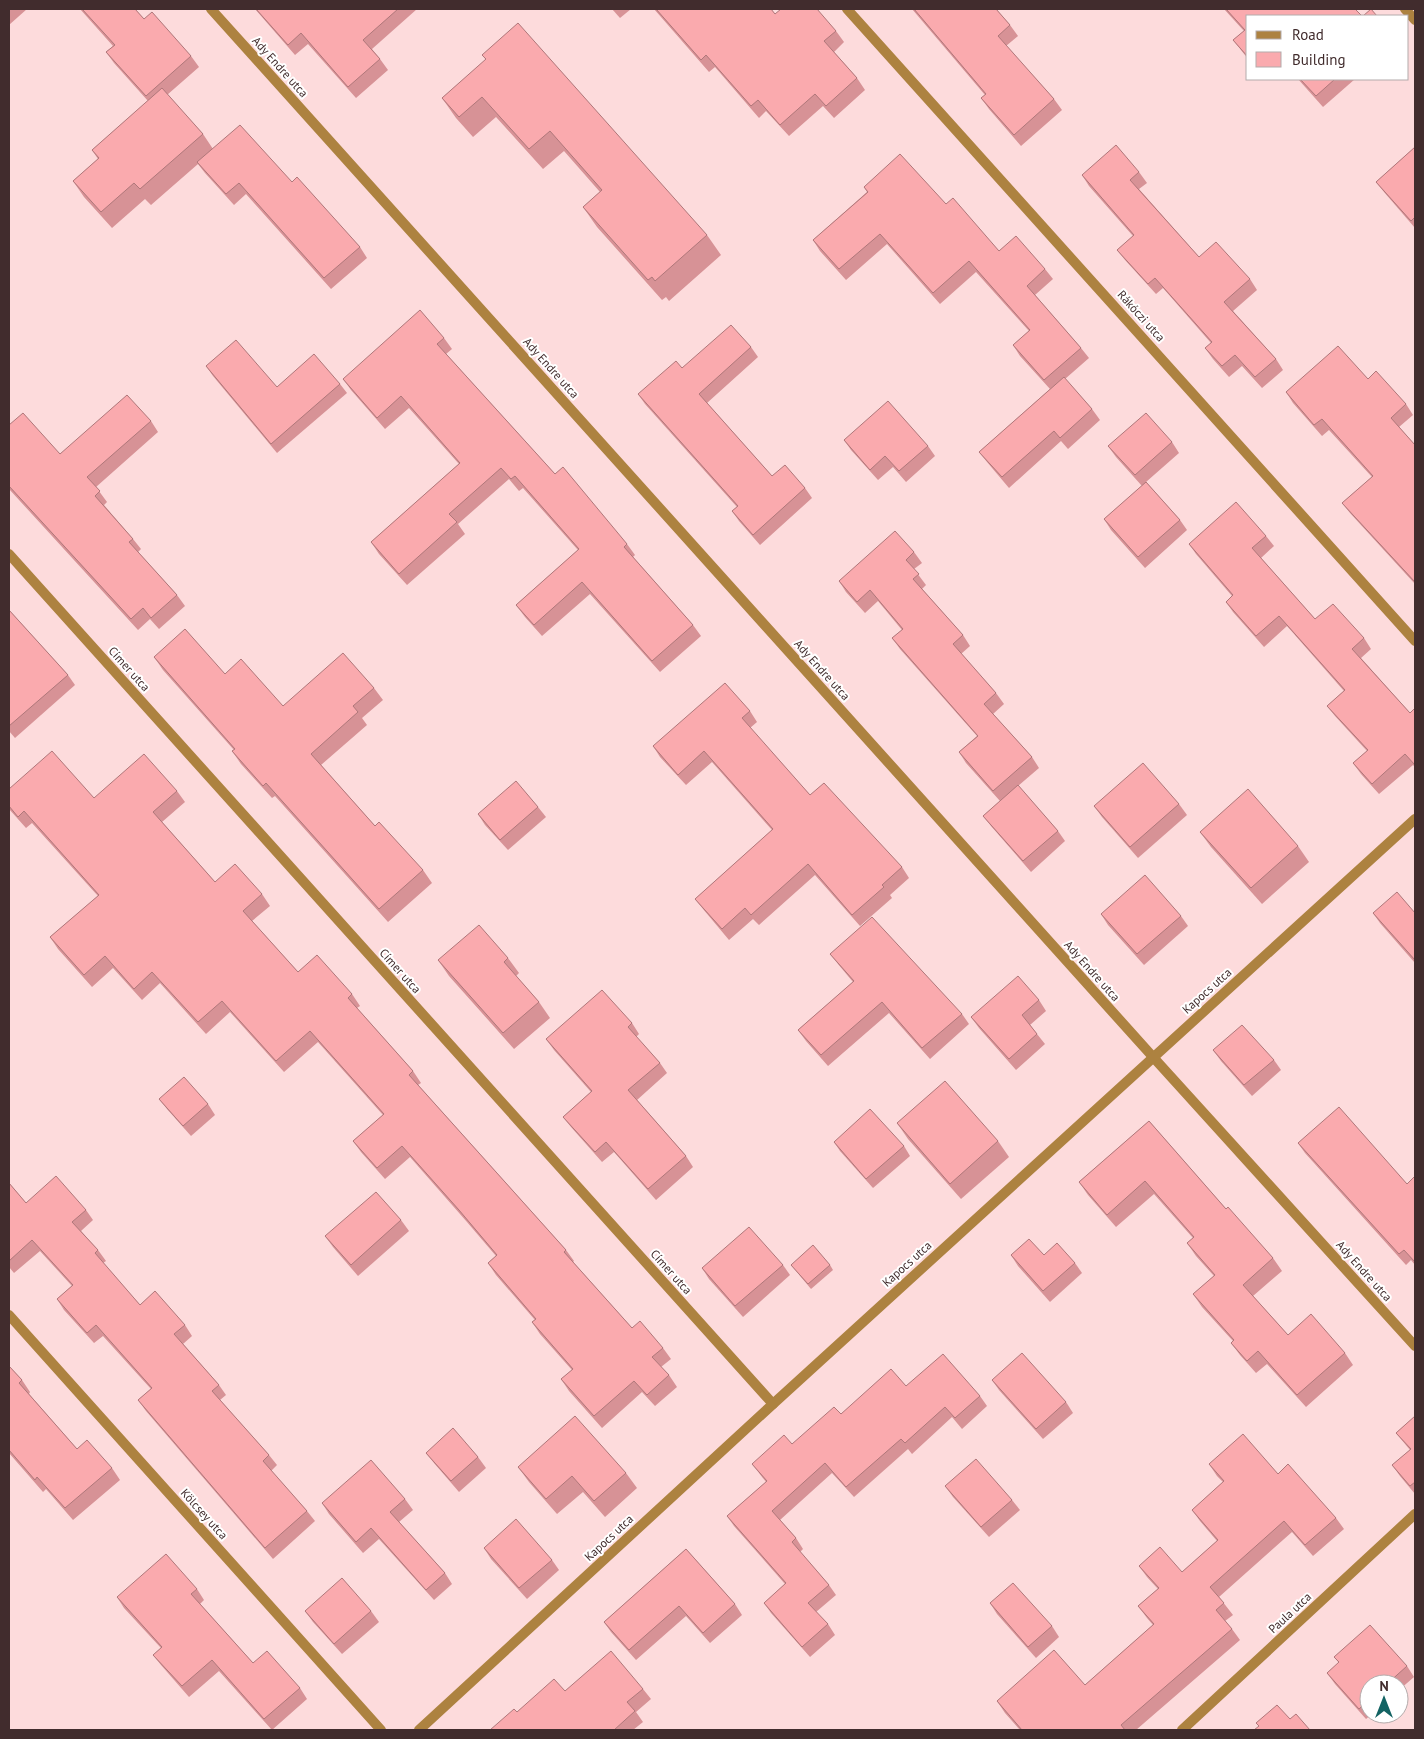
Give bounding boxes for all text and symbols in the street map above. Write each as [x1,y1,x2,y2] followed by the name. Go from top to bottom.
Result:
[1246,15,1409,80] legend
[1292,25,1324,44] text: Road
[249,33,312,100] street label: Ady Endre utca
[1292,50,1346,69] text: Building
[1114,287,1168,344] street label: Rákóczi utca
[520,334,583,401] street label: Ady Endre utca
[791,636,854,703] street label: Ady Endre utca
[105,643,153,694] street label: Címer utca
[1061,937,1124,1004] street label: Ady Endre utca
[376,945,424,996] street label: Címer utca
[1179,965,1234,1017] street label: Kapocs utca
[1333,1237,1396,1304] street label: Ady Endre utca
[879,1238,934,1290] street label: Kapocs utca
[647,1246,695,1297] street label: Címer utca
[178,1485,231,1542] street label: Kölcsey utca
[581,1511,636,1564] street label: Kapocs utca
[1265,1589,1314,1636] street label: Paula utca
[1359,1674,1409,1724] north arrow
[1379,1677,1389,1695] text: N

